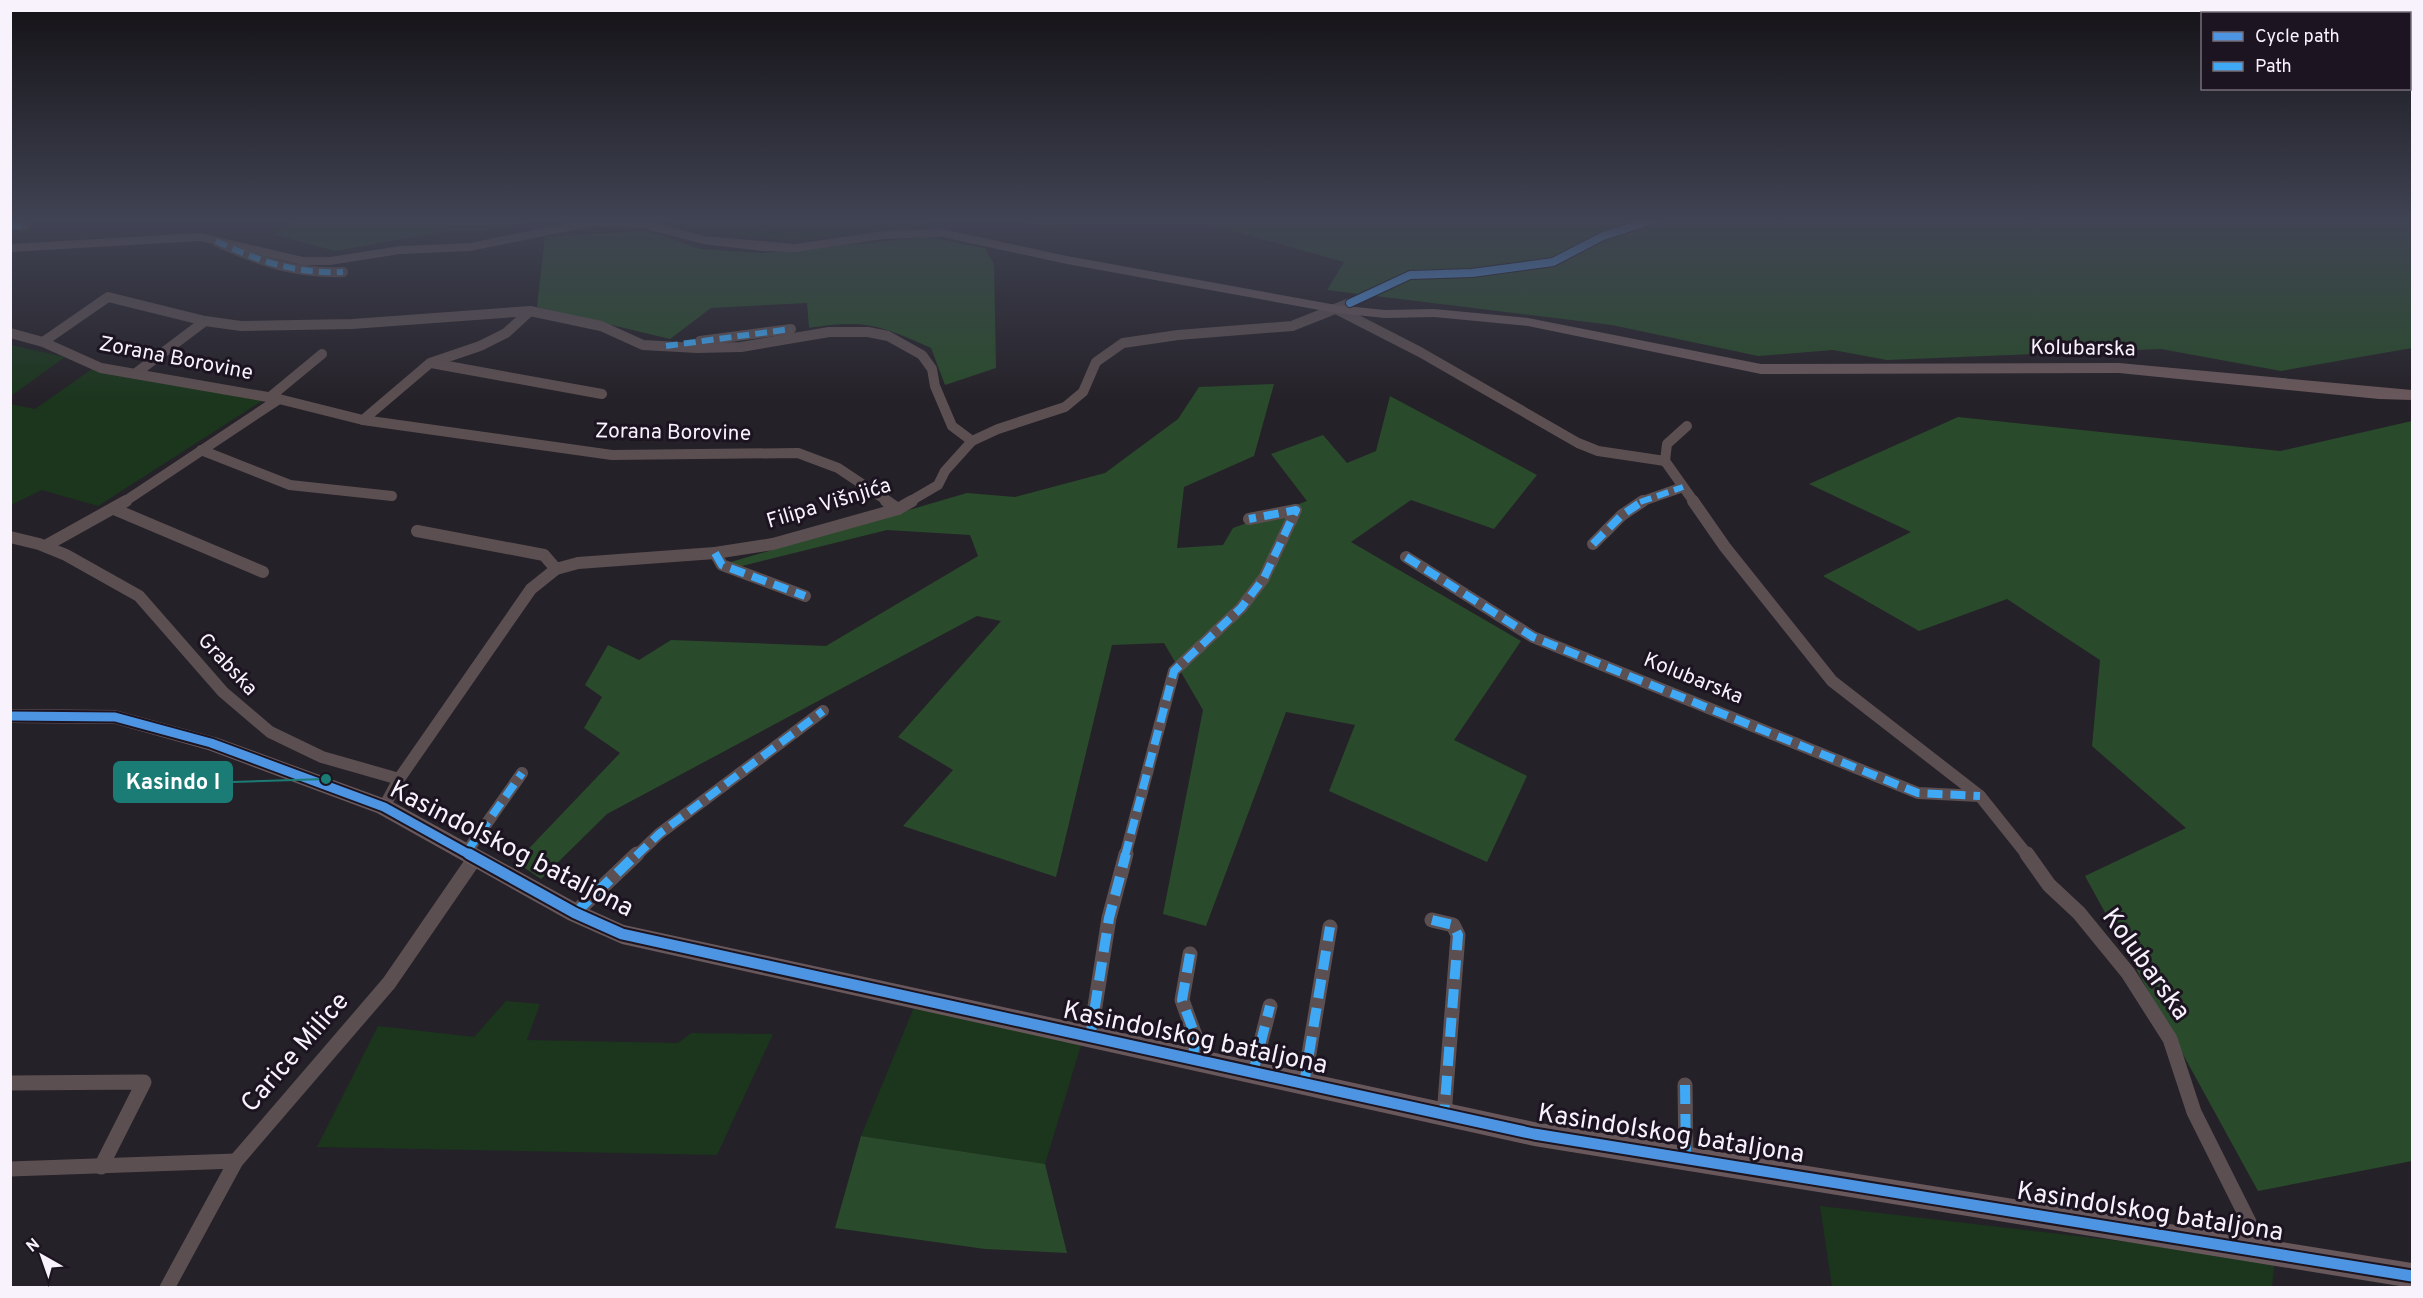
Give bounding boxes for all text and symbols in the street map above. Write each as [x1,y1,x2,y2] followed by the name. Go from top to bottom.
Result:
[2201,12,2411,90] legend
[2255,26,2340,49] text: Cycle path
[2255,56,2292,79] text: Path
[97,331,255,387] street label: Zorana Borovine
[2030,335,2136,363] street label: Kolubarska
[595,418,751,448] street label: Zorana Borovine
[764,472,894,536] street label: Filipa Višnjića
[191,628,263,702] street label: Grabska
[1639,647,1747,711] street label: Kolubarska
[114,762,232,802] callout: Kasindo I
[126,770,220,797] text: Kasindo I
[383,774,639,926] street label: Kasindolskog bataljona
[2093,903,2197,1027] street label: Kolubarska
[235,986,357,1120] street label: Carice Milice
[1060,995,1330,1083] street label: Kasindolskog bataljona
[1535,1098,1807,1172] street label: Kasindolskog bataljona
[2014,1176,2286,1250] street label: Kasindolskog bataljona
[12,1226,72,1286] north arrow
[23,1235,44,1257] text: N

